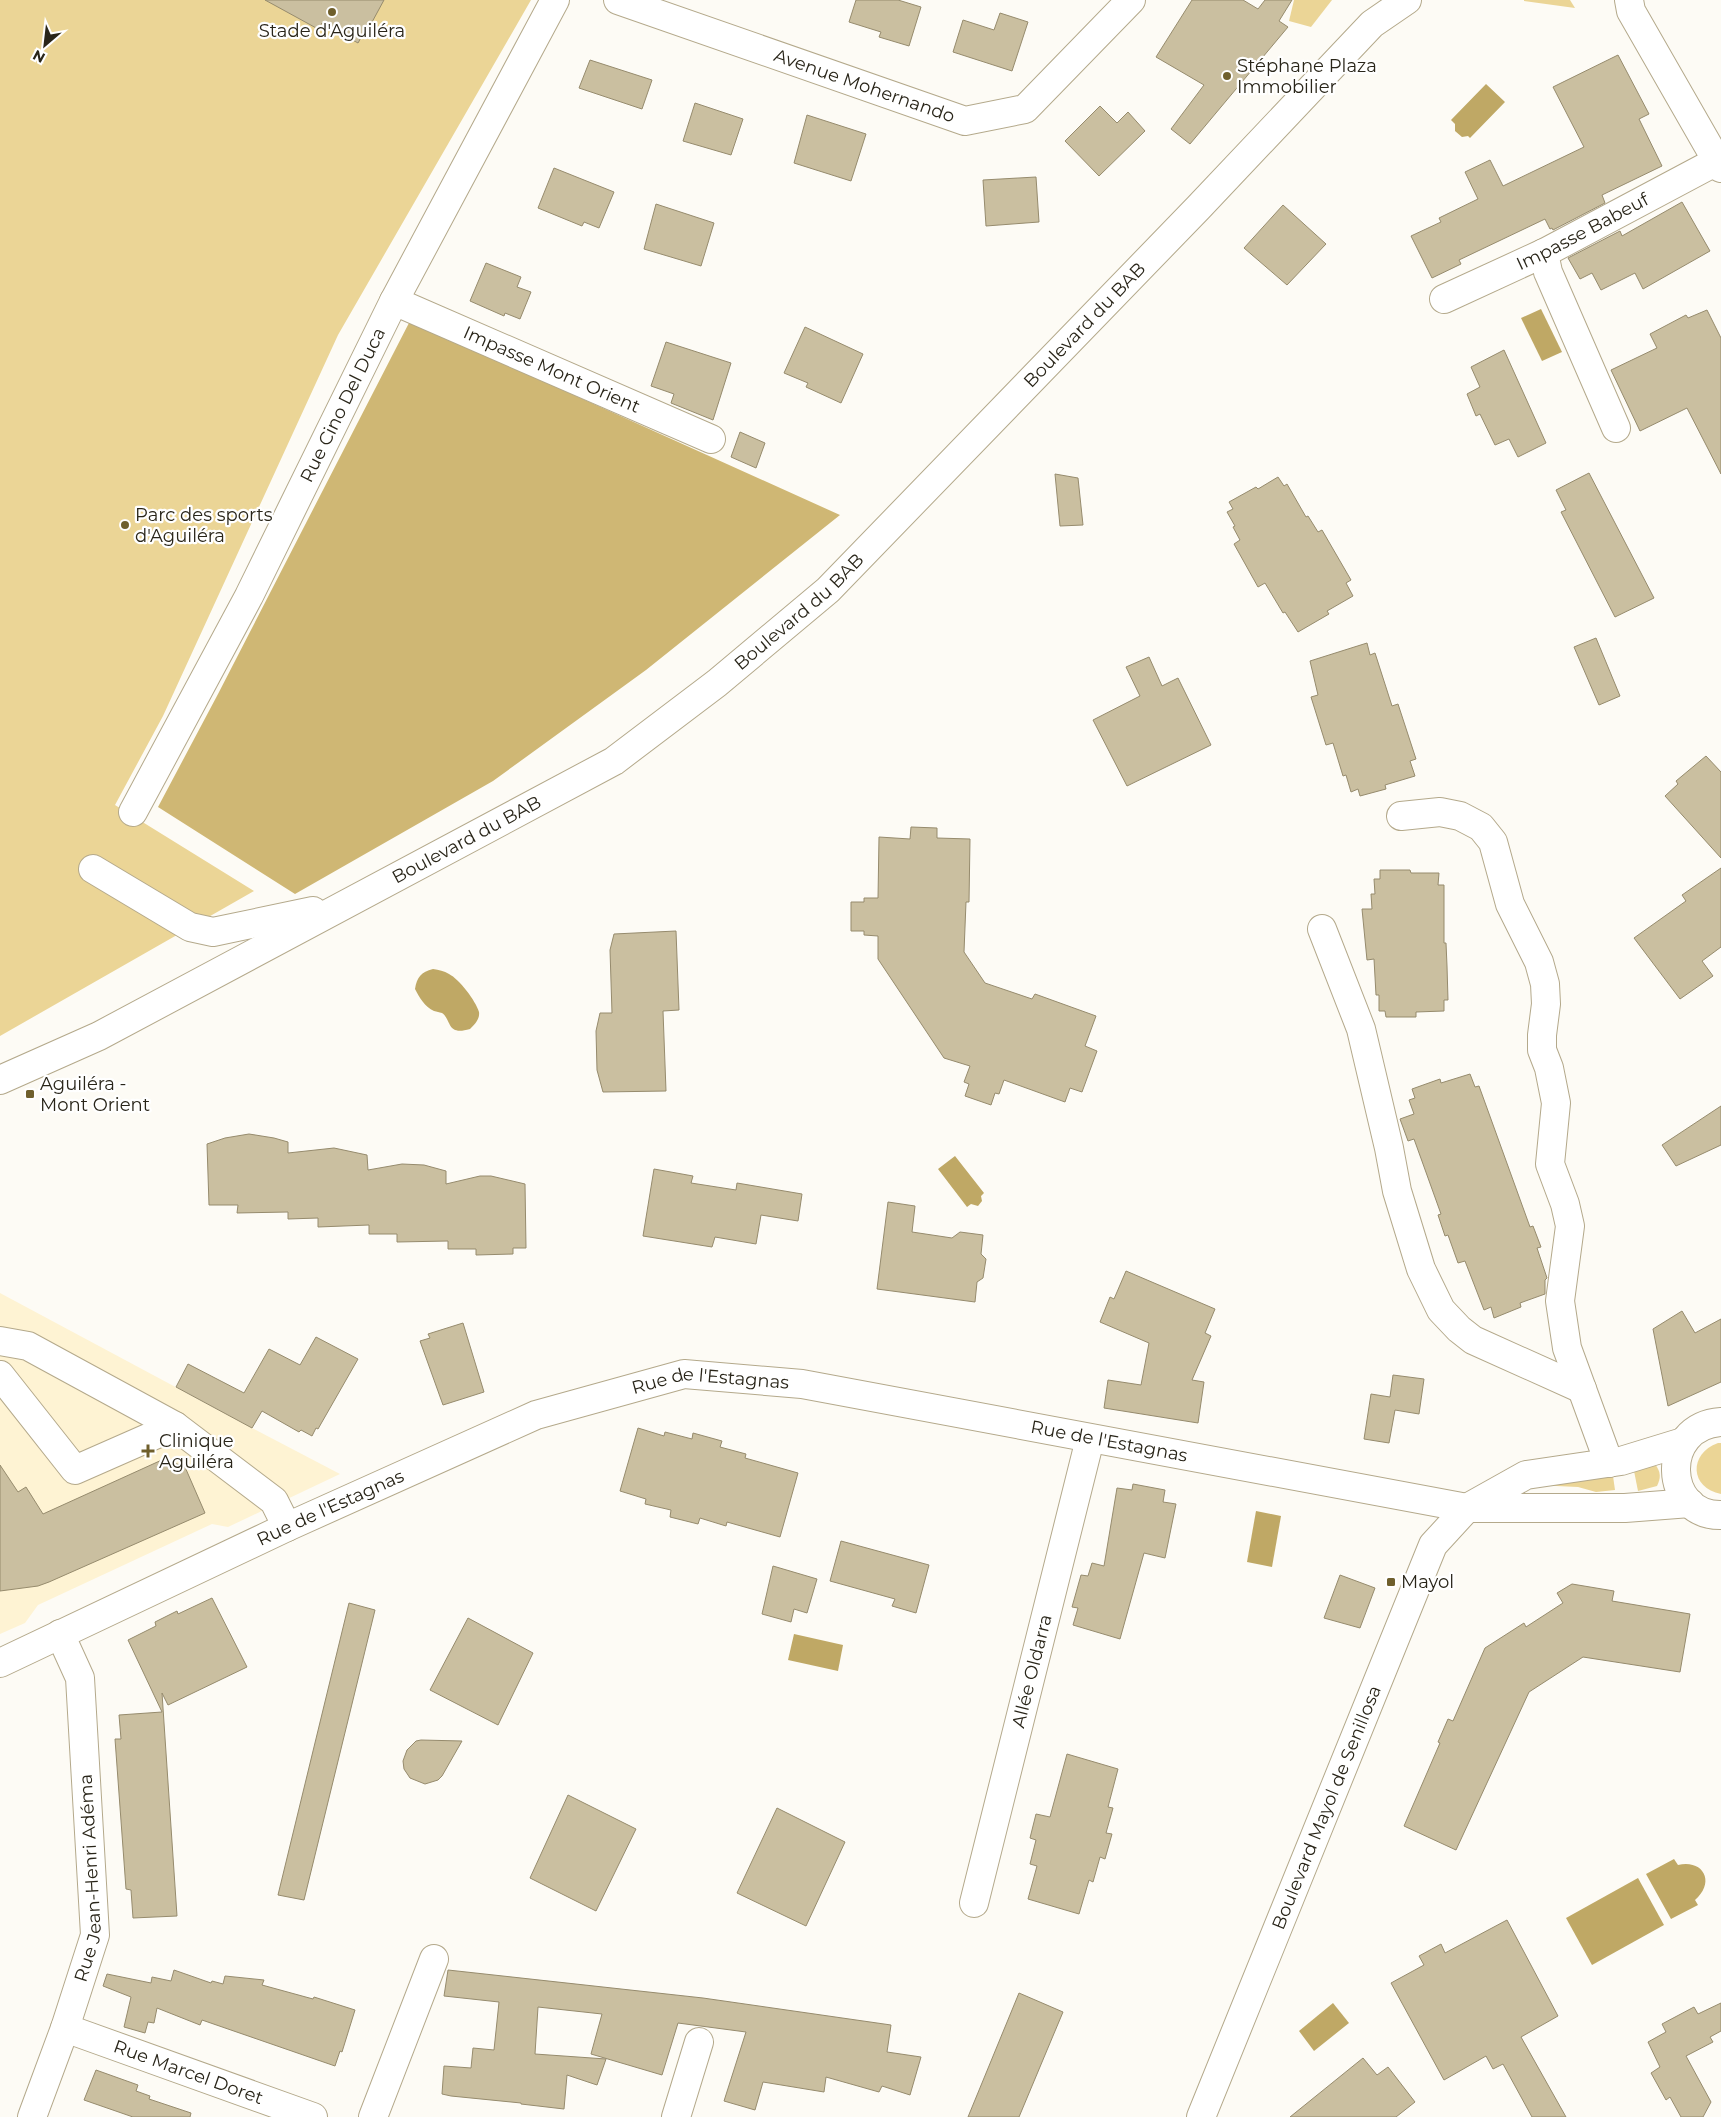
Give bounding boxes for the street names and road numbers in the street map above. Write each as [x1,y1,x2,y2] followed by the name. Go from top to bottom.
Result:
[771,44,958,128] street label: Avenue Mohernando
[1513,188,1653,275] street label: Impasse Babeuf
[1019,258,1150,392] street label: Boulevard du BAB
[460,322,643,418] street label: Impasse Mont Orient
[296,324,390,486] street label: Rue Cino Del Duca
[730,549,868,675] street label: Boulevard du BAB
[388,791,545,888] street label: Boulevard du BAB
[629,1363,790,1399] street label: Rue de l'Estagnas
[1029,1416,1190,1467] street label: Rue de l'Estagnas
[253,1465,408,1551] street label: Rue de l'Estagnas
[1007,1612,1057,1730] street label: Allée Oldarra
[1267,1682,1386,1933] street label: Boulevard Mayol de Senillosa
[70,1773,106,1985] street label: Rue Jean-Henri Adéma
[111,2035,266,2109] street label: Rue Marcel Doret

